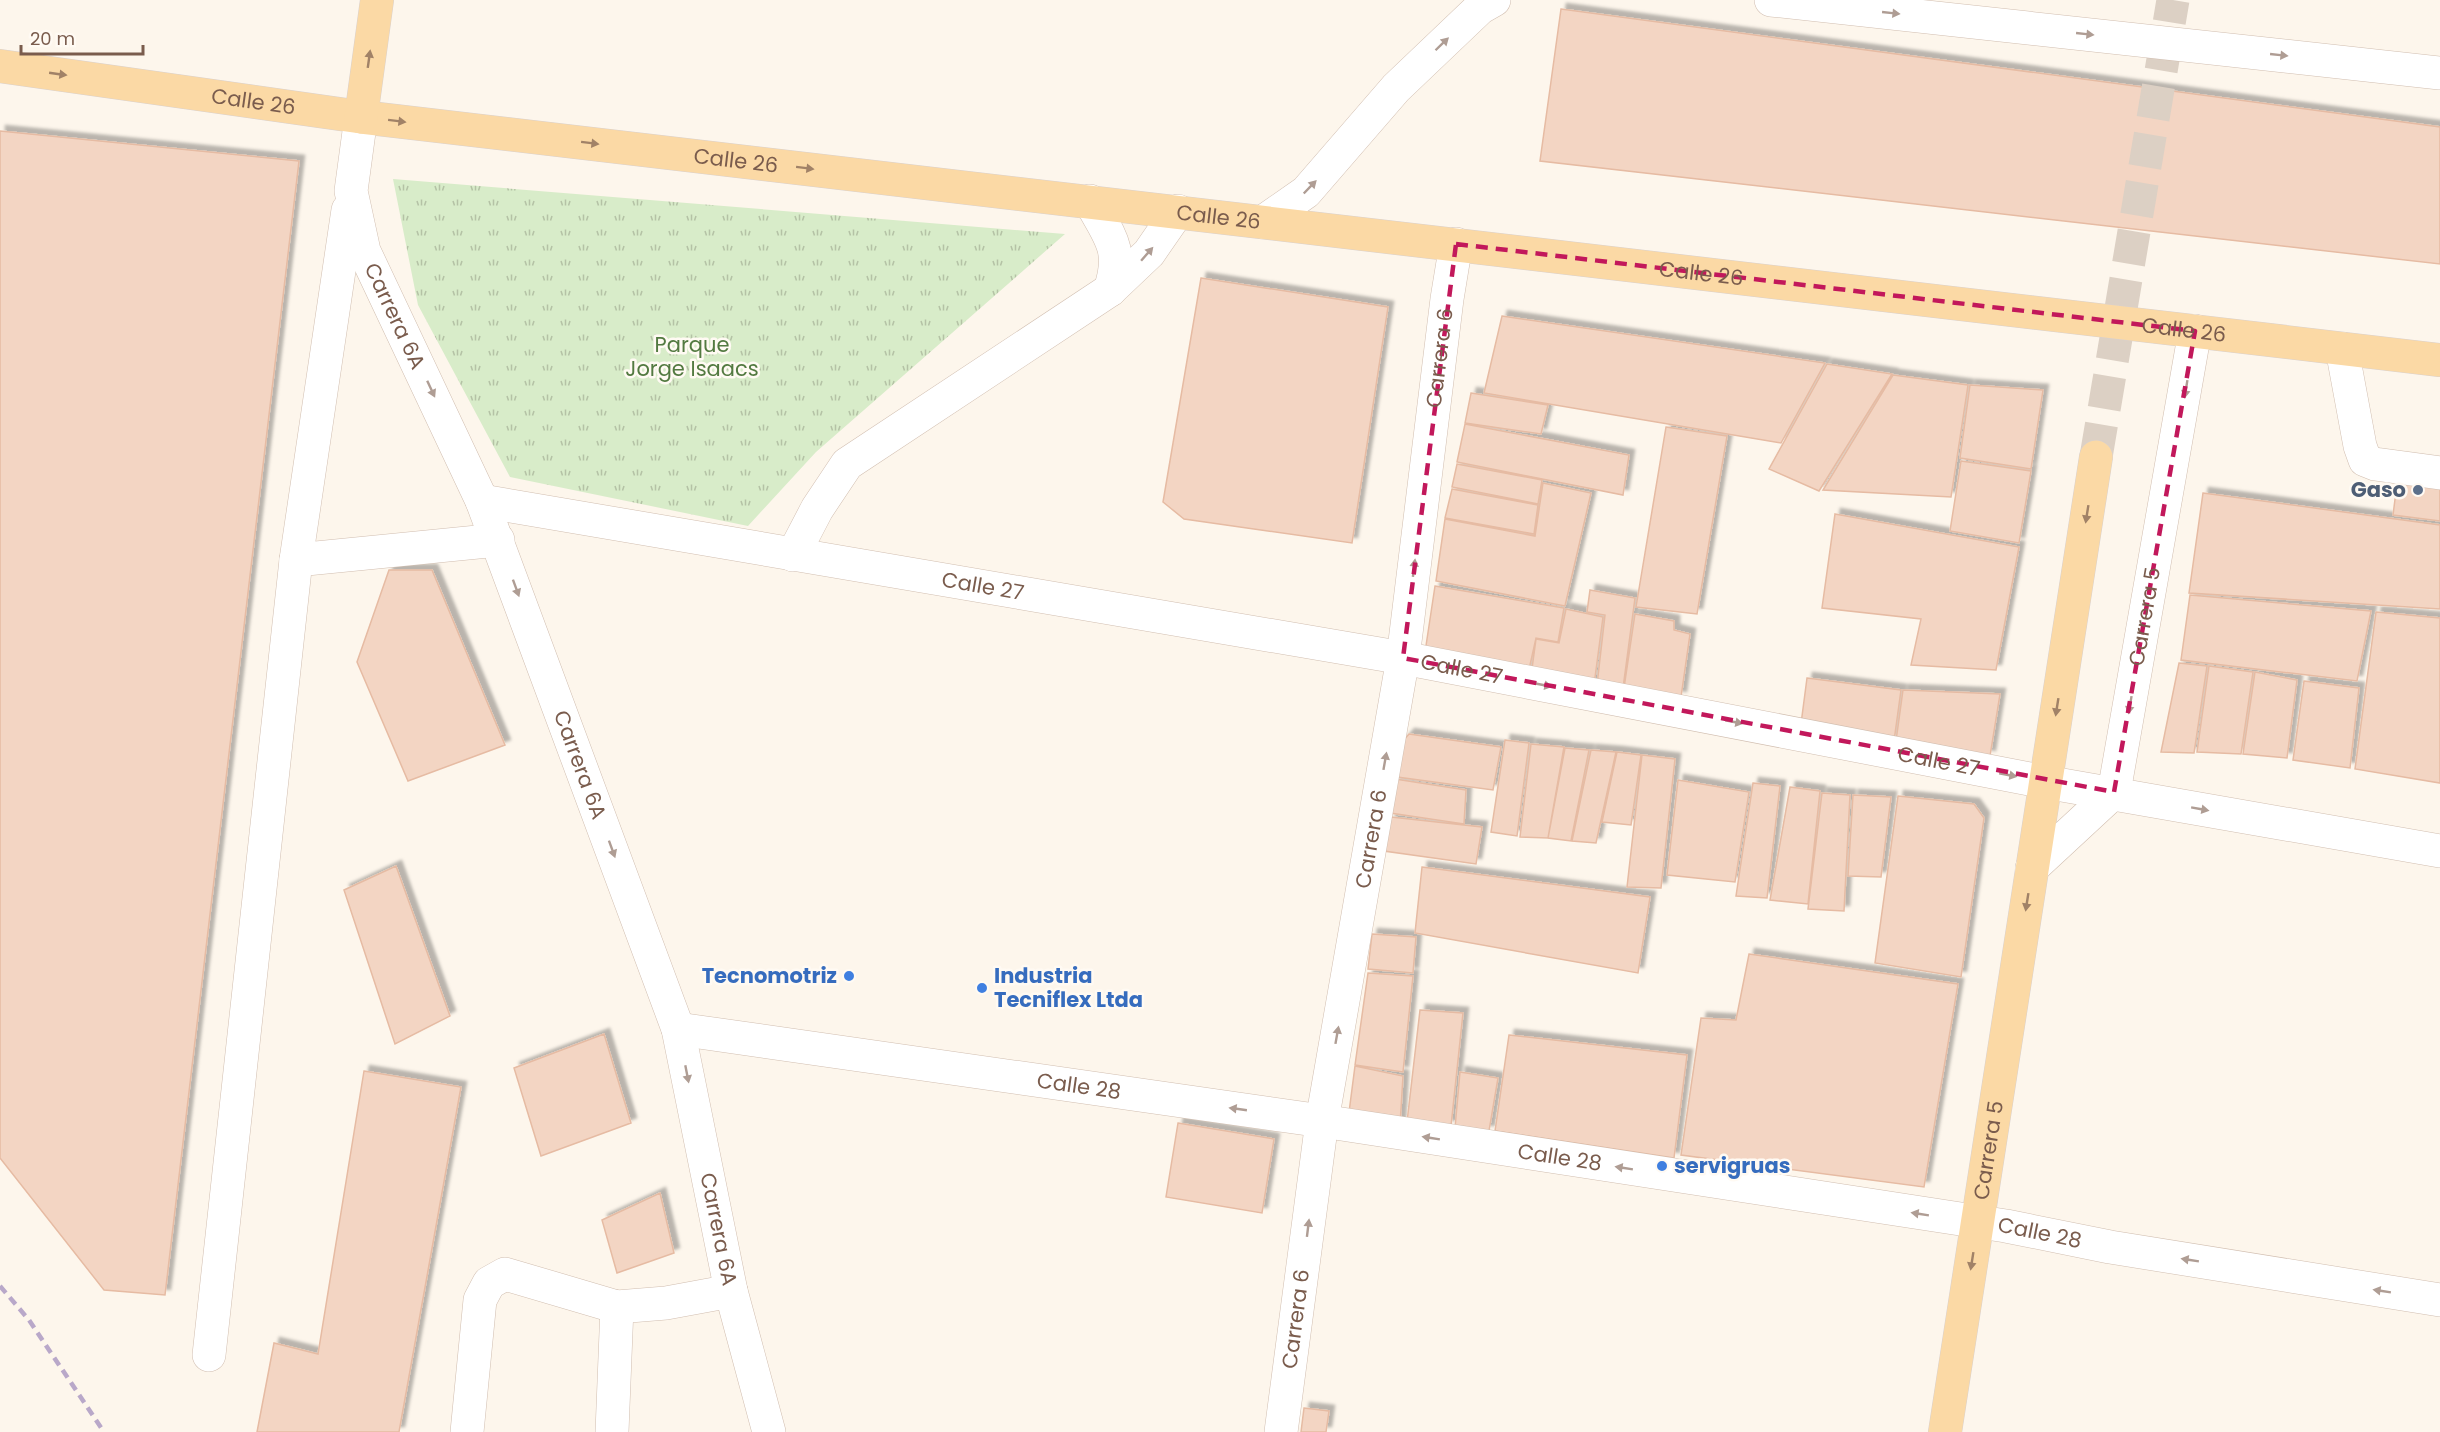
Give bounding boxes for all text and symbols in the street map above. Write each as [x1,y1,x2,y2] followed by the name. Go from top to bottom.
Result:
[1882,8,1901,18] one-way arrow
[21,18,142,56] scale bar
[30,26,75,51] text: 20 m
[2076,30,2095,39] one-way arrow
[1435,37,1450,51] one-way arrow
[365,49,374,68] one-way arrow
[2270,50,2289,60] one-way arrow
[49,70,68,79] one-way arrow
[210,81,298,122] street label: Calle 26
[387,116,406,126] one-way arrow
[581,139,600,148] one-way arrow
[692,141,780,180] street label: Calle 26
[796,163,815,173] one-way arrow
[1303,180,1317,194] one-way arrow
[1175,197,1262,236] street label: Calle 26
[1140,247,1153,262] one-way arrow
[1658,254,1745,292] street label: Calle 26
[358,258,433,374] street label: Carrera 6A
[1419,306,1460,409] street label: Carrera 6
[2140,310,2228,349] street label: Calle 26
[625,330,759,383] park label: Parque Jorge Isaacs
[2182,379,2191,398] one-way arrow
[426,381,435,398] one-way arrow
[2351,475,2406,504] place label: Gaso
[2411,483,2425,497] marker: Gaso
[2082,505,2091,524] one-way arrow
[1409,558,1419,577] one-way arrow
[940,565,1026,607] street label: Calle 27
[2121,565,2167,668] street label: Carrera 5
[511,579,521,597] one-way arrow
[1418,647,1505,691] street label: Calle 27
[1534,681,1553,690] one-way arrow
[2125,695,2134,714] one-way arrow
[2052,698,2061,717] one-way arrow
[547,706,614,823] street label: Carrera 6A
[1725,718,1744,727] one-way arrow
[1895,739,1982,783] street label: Calle 27
[1381,751,1390,770] one-way arrow
[1999,771,2018,780] one-way arrow
[1348,787,1394,891] street label: Carrera 6
[2191,805,2210,814] one-way arrow
[607,841,617,859] one-way arrow
[2022,893,2031,912] one-way arrow
[702,961,837,990] place label: Tecnomotriz
[994,961,1143,1014] place label: Industria Tecniflex Ltda
[842,969,856,983] marker: Tecnomotriz
[975,981,989,995] marker: Industria Tecniflex Ltda
[1333,1026,1342,1045] one-way arrow
[683,1064,692,1083] one-way arrow
[1035,1065,1123,1106] street label: Calle 28
[1966,1099,2010,1202] street label: Carrera 5
[1229,1105,1248,1114] one-way arrow
[1421,1134,1440,1143] one-way arrow
[1516,1136,1604,1178] street label: Calle 28
[1674,1151,1790,1180] place label: servigruas
[1655,1159,1669,1173] marker: servigruas
[1614,1164,1633,1173] one-way arrow
[693,1170,745,1288] street label: Carrera 6A
[1911,1209,1930,1218] one-way arrow
[1995,1210,2084,1255] street label: Calle 28
[1303,1219,1313,1238] one-way arrow
[1967,1252,1976,1271] one-way arrow
[2180,1255,2199,1264] one-way arrow
[1274,1267,1316,1370] street label: Carrera 6
[2373,1286,2392,1295] one-way arrow

